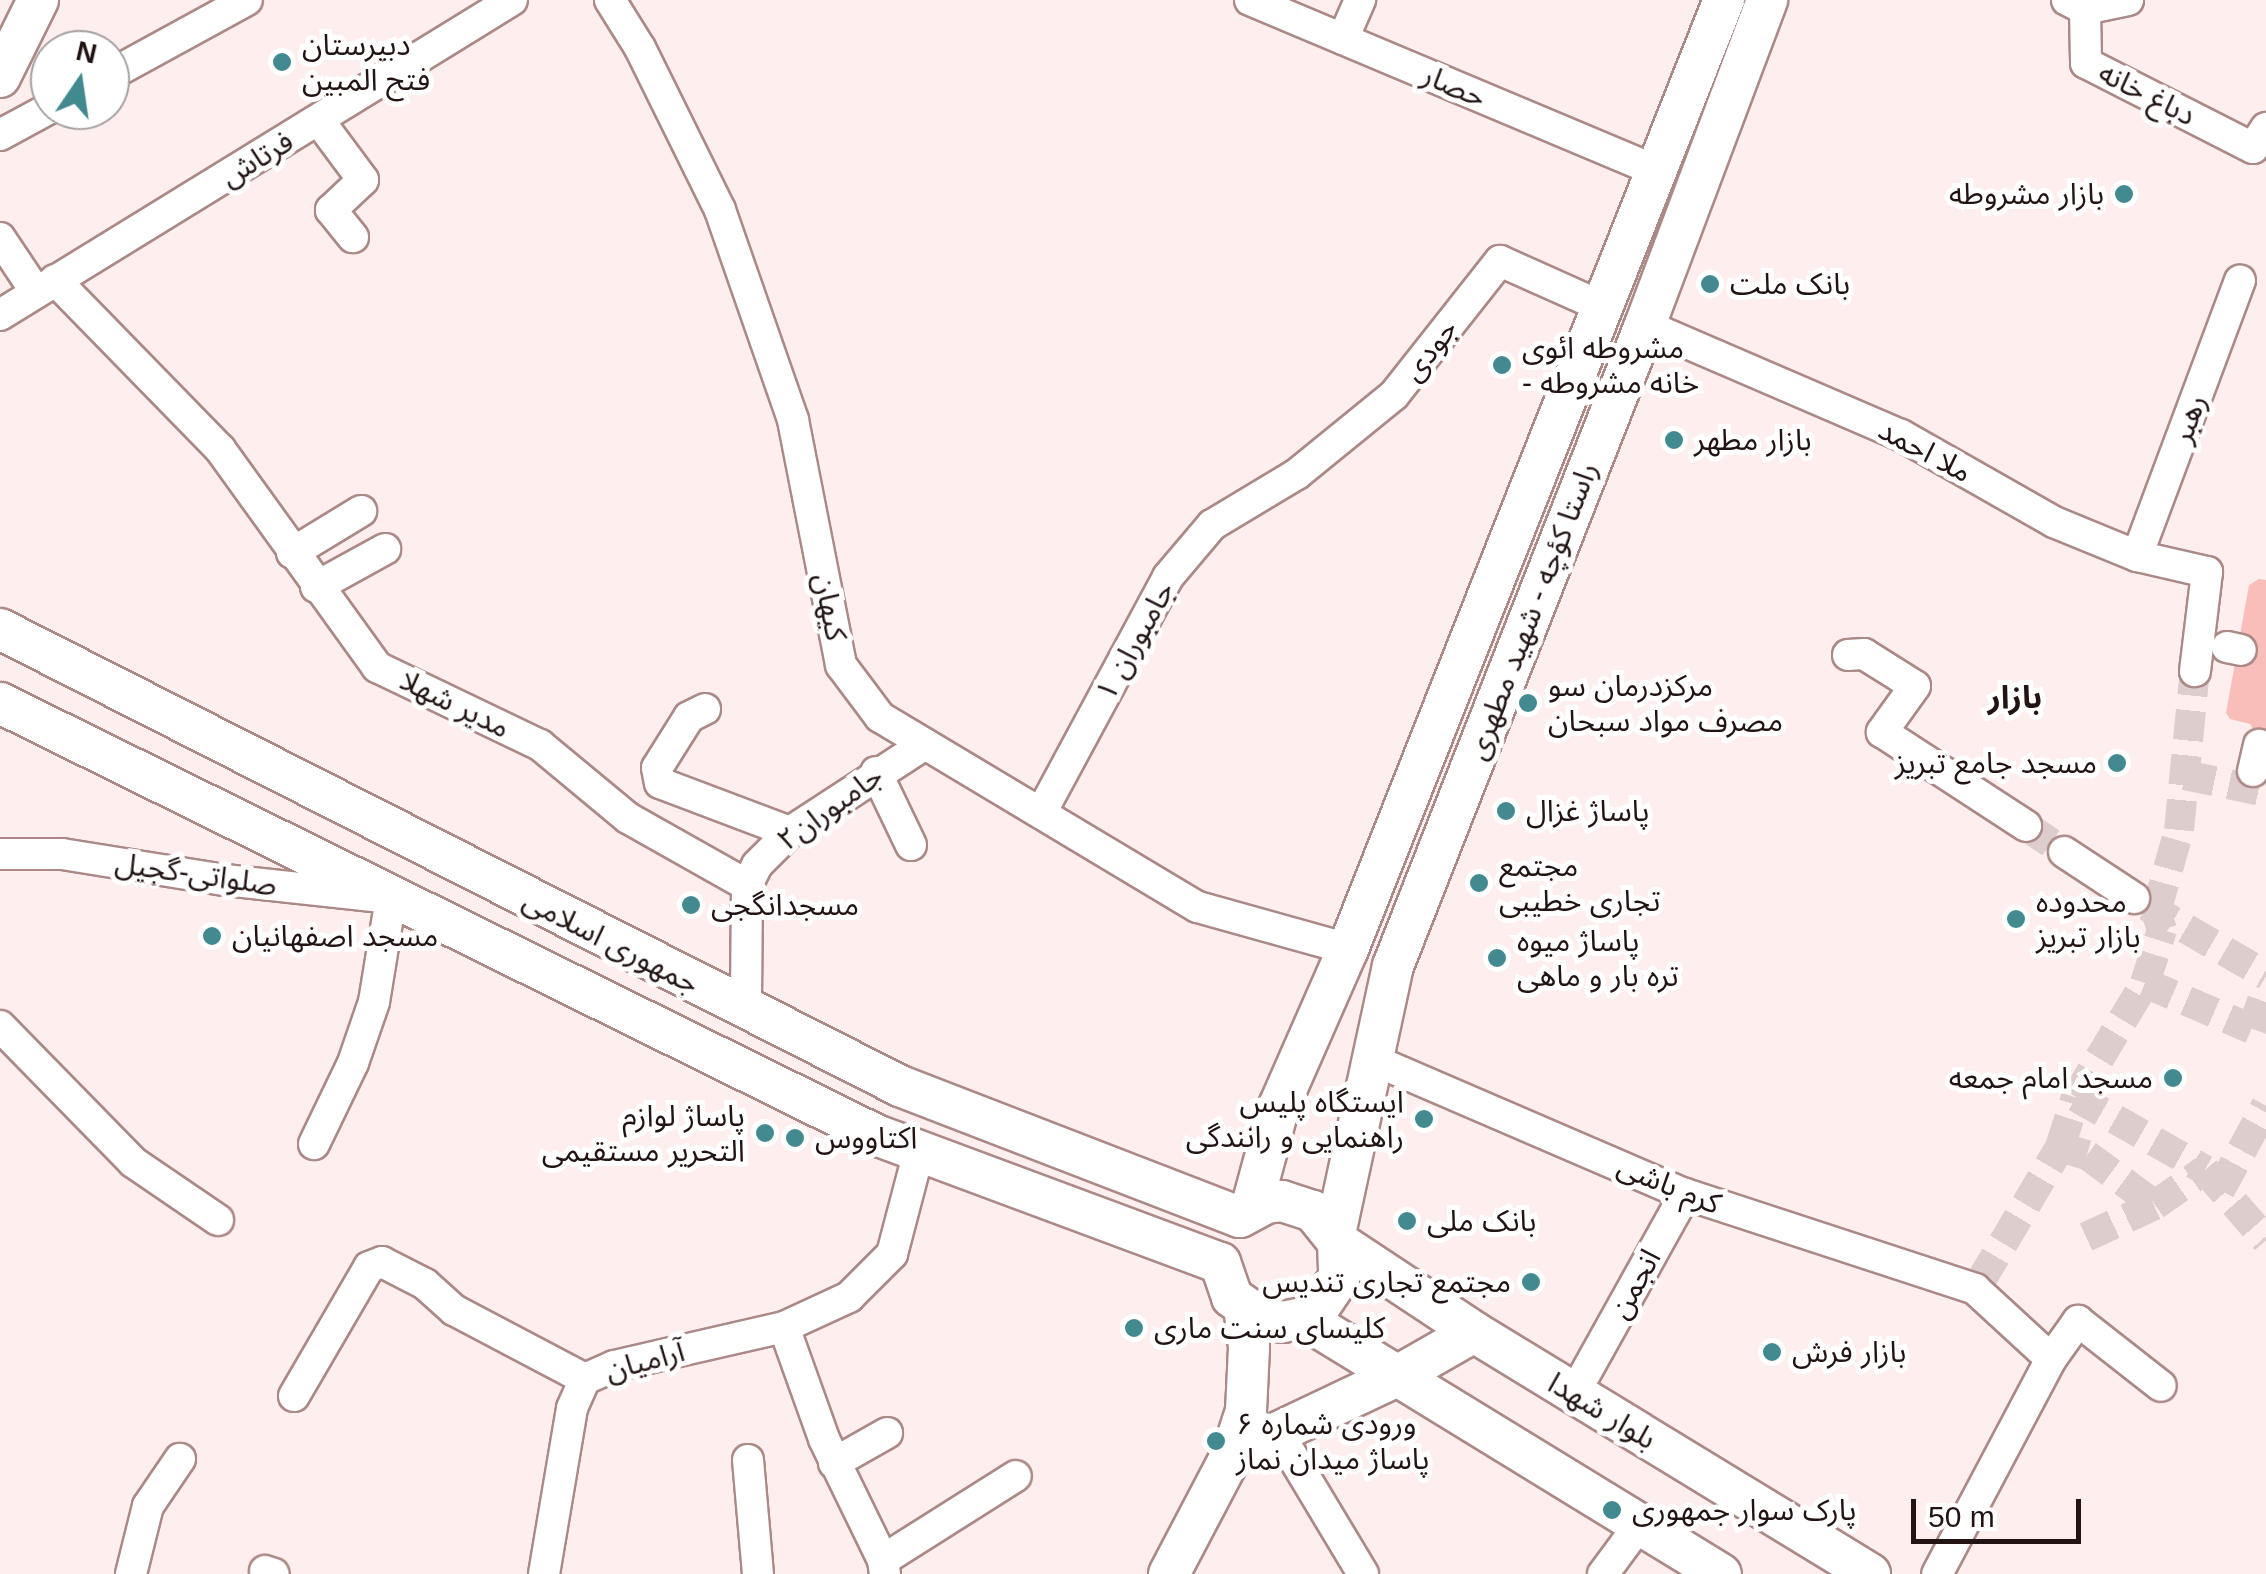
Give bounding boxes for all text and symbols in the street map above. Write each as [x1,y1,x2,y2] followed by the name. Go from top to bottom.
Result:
[302,27,430,98] place label: دبیرستان فتح المبین
[30,30,130,130] north arrow
[73,35,100,70] text: N
[271,51,293,73] marker: دبیرستان فتح المبین
[2093,54,2201,134] street label: دباغ خانه
[1417,57,1491,115] street label: حصار
[214,123,300,195] street label: فرتاش
[1949,176,2104,212] place label: بازار مشروطه
[2113,183,2135,205] marker: بازار مشروطه
[1730,266,1850,302] place label: بانک ملت
[1699,273,1721,295] marker: بانک ملت
[1395,312,1465,388] street label: جودی
[1522,330,1699,400] place label: مشروطه ائوی - خانه مشروطه
[1491,354,1513,376] marker: مشروطه ائوی - خانه مشروطه
[2164,390,2214,448] street label: رهبر
[1872,412,1978,490] street label: ملا احمد
[1694,422,1812,458] place label: بازار مطهر
[1663,429,1685,451] marker: بازار مطهر
[1459,457,1605,765] street label: راستا کؤچه - شهید مطهری
[806,570,854,644] street label: کیهان
[1088,575,1182,707] street label: جامبوران ۱
[394,662,516,746] street label: مدیر شهلا
[1548,668,1783,738] place label: مرکزدرمان سو مصرف مواد سبحان
[1988,678,2042,716] district label: بازار
[1517,692,1539,714] marker: مرکزدرمان سو مصرف مواد سبحان
[1895,745,2097,781] place label: مسجد جامع تبریز
[2106,752,2128,774] marker: مسجد جامع تبریز
[770,758,890,858] street label: جامبوران۲
[1526,793,1650,829] place label: پاساژ غزال
[1495,800,1517,822] marker: پاساژ غزال
[113,845,279,903] street label: صلواتی-گجیل
[1499,848,1660,918] place label: مجتمع تجاری خطیبی
[1468,872,1490,894] marker: مجتمع تجاری خطیبی
[517,882,705,1002] street label: جمهوری اسلامی
[2036,884,2141,954] place label: محدوده بازار تبریز
[711,887,859,923] place label: مسجدانگجی
[680,894,702,916] marker: مسجدانگجی
[2005,908,2027,930] marker: محدوده بازار تبریز
[232,918,438,954] place label: مسجد اصفهانیان
[1517,923,1679,994] place label: پاساژ میوه تره بار و ماهی
[201,925,223,947] marker: مسجد اصفهانیان
[1486,947,1508,969] marker: پاساژ میوه تره بار و ماهی
[1949,1060,2153,1096] place label: مسجد امام جمعه
[2162,1067,2184,1089] marker: مسجد امام جمعه
[1186,1084,1404,1154] place label: ایستگاه پلیس راهنمایی و رانندگی
[542,1098,745,1168] place label: پاساژ لوازم التحریر مستقیمی
[1413,1108,1435,1130] marker: ایستگاه پلیس راهنمایی و رانندگی
[815,1120,918,1156] place label: اکتاووس
[754,1122,776,1144] marker: پاساژ لوازم التحریر مستقیمی
[784,1127,806,1149] marker: اکتاووس
[1612,1148,1726,1222] street label: کرم باشی
[1427,1203,1536,1239] place label: بانک ملی
[1396,1210,1418,1232] marker: بانک ملی
[1601,1243,1669,1325] street label: انجمن
[1262,1264,1511,1300] place label: مجتمع تجاری تندیس
[1520,1271,1542,1293] marker: مجتمع تجاری تندیس
[1154,1310,1385,1346] place label: کلیسای سنت ماری
[1123,1317,1145,1339] marker: کلیسای سنت ماری
[601,1333,689,1389] street label: آرامیان
[1792,1334,1906,1370] place label: بازار فرش
[1761,1341,1783,1363] marker: بازار فرش
[1541,1365,1663,1457] street label: بلوار شهدا
[1236,1406,1429,1476] place label: ورودی شماره ۶ پاساژ میدان نماز
[1205,1430,1227,1452] marker: ورودی شماره ۶ پاساژ میدان نماز
[1916,1479,2086,1541] scale bar
[1632,1492,1857,1528] place label: پارک سوار جمهوری
[1601,1499,1623,1521] marker: پارک سوار جمهوری
[1928,1500,1995,1533] text: 50 m

